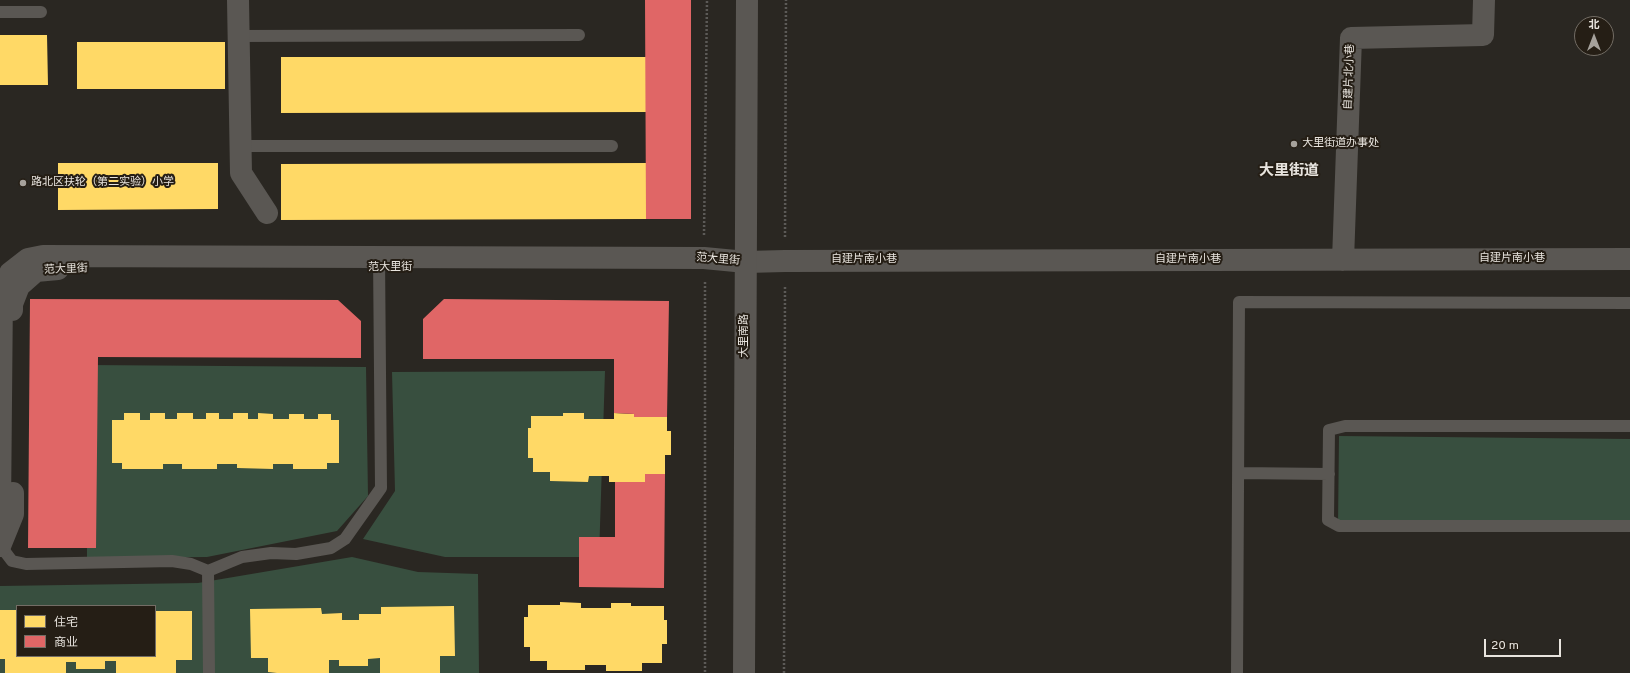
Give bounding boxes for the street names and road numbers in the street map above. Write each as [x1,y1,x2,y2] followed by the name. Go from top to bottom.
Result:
[1342,44,1358,110] street label: 自建片北小巷
[696,252,740,268] street label: 范大里街
[1479,252,1545,266] street label: 自建片南小巷
[831,253,897,267] street label: 自建片南小巷
[1155,253,1221,267] street label: 自建片南小巷
[368,261,412,275] street label: 范大里街
[44,263,88,277] street label: 范大里街
[738,314,752,358] street label: 大里南路

